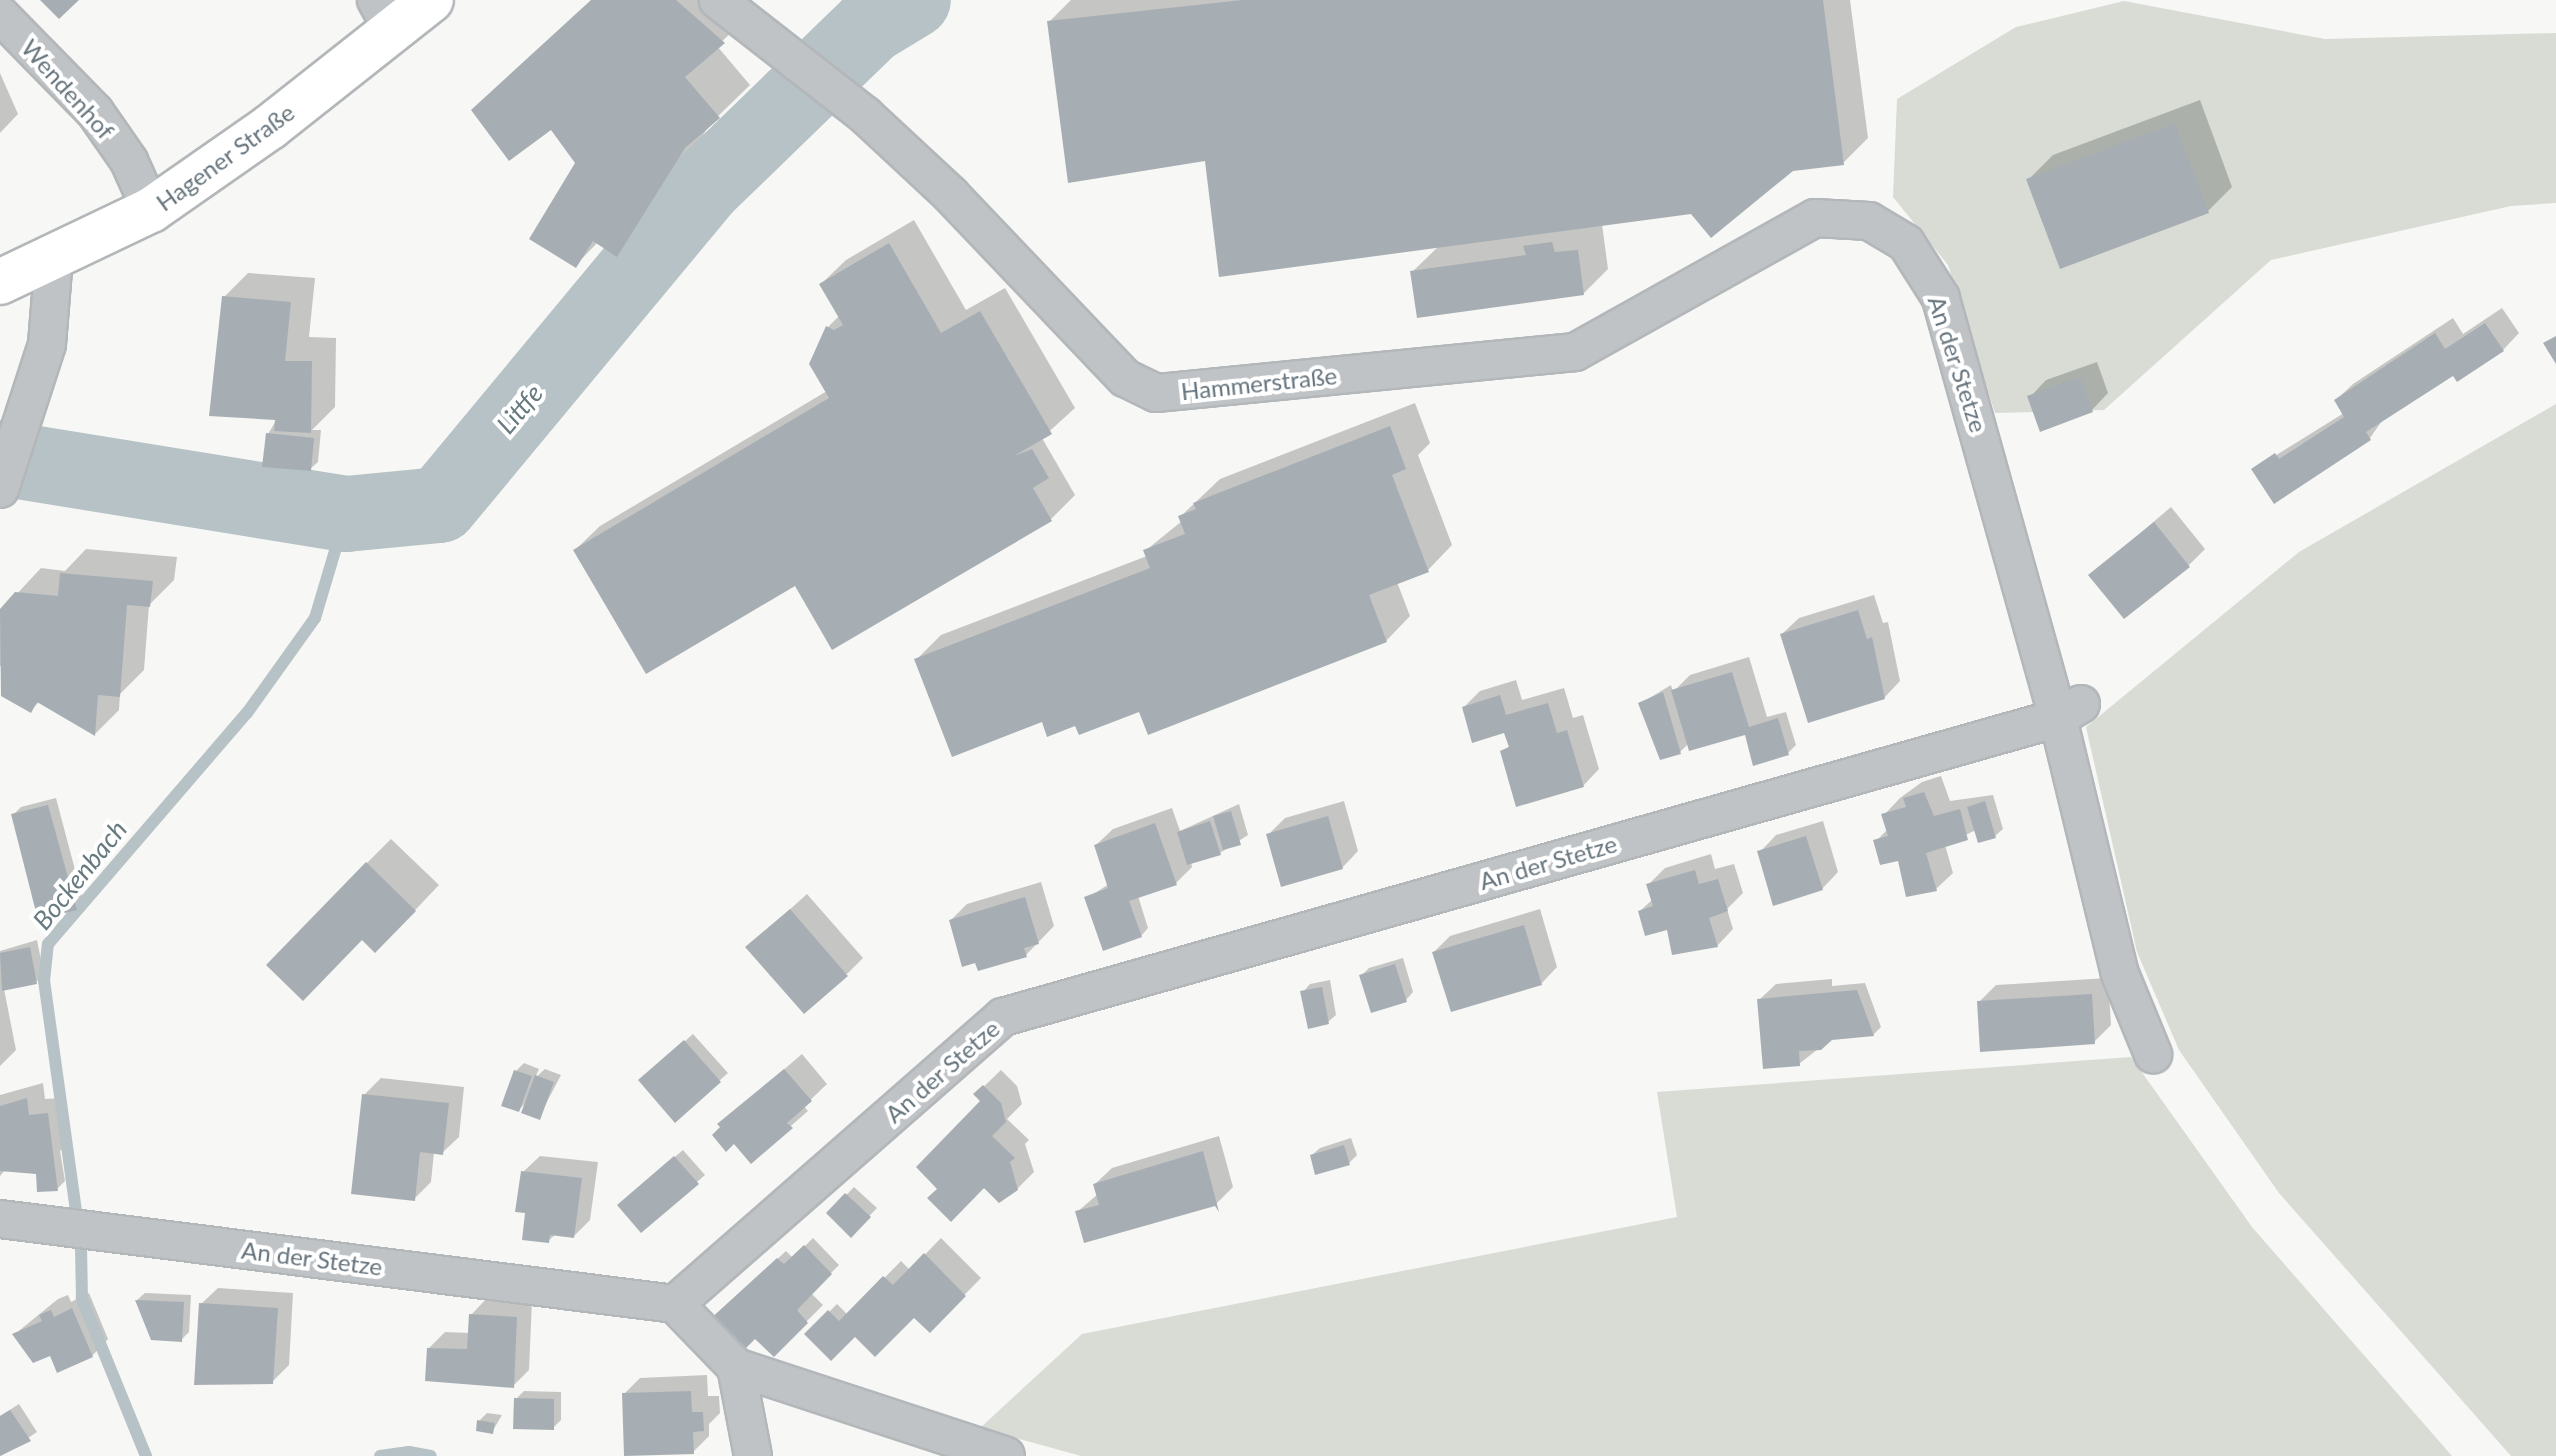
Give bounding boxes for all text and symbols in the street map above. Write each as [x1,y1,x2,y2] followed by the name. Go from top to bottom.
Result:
[16,33,120,145] street label: Wendenhof
[150,97,300,217] street label: Hagener Straße
[1922,292,1994,436] street label: An der Stetze
[1180,360,1338,406] street label: Hammerstraße
[490,378,550,440] water label: Littfe
[27,814,133,936] water label: Bockenbach
[1476,829,1620,895] street label: An der Stetze
[879,1013,1005,1129] street label: An der Stetze
[240,1235,384,1281] street label: An der Stetze

